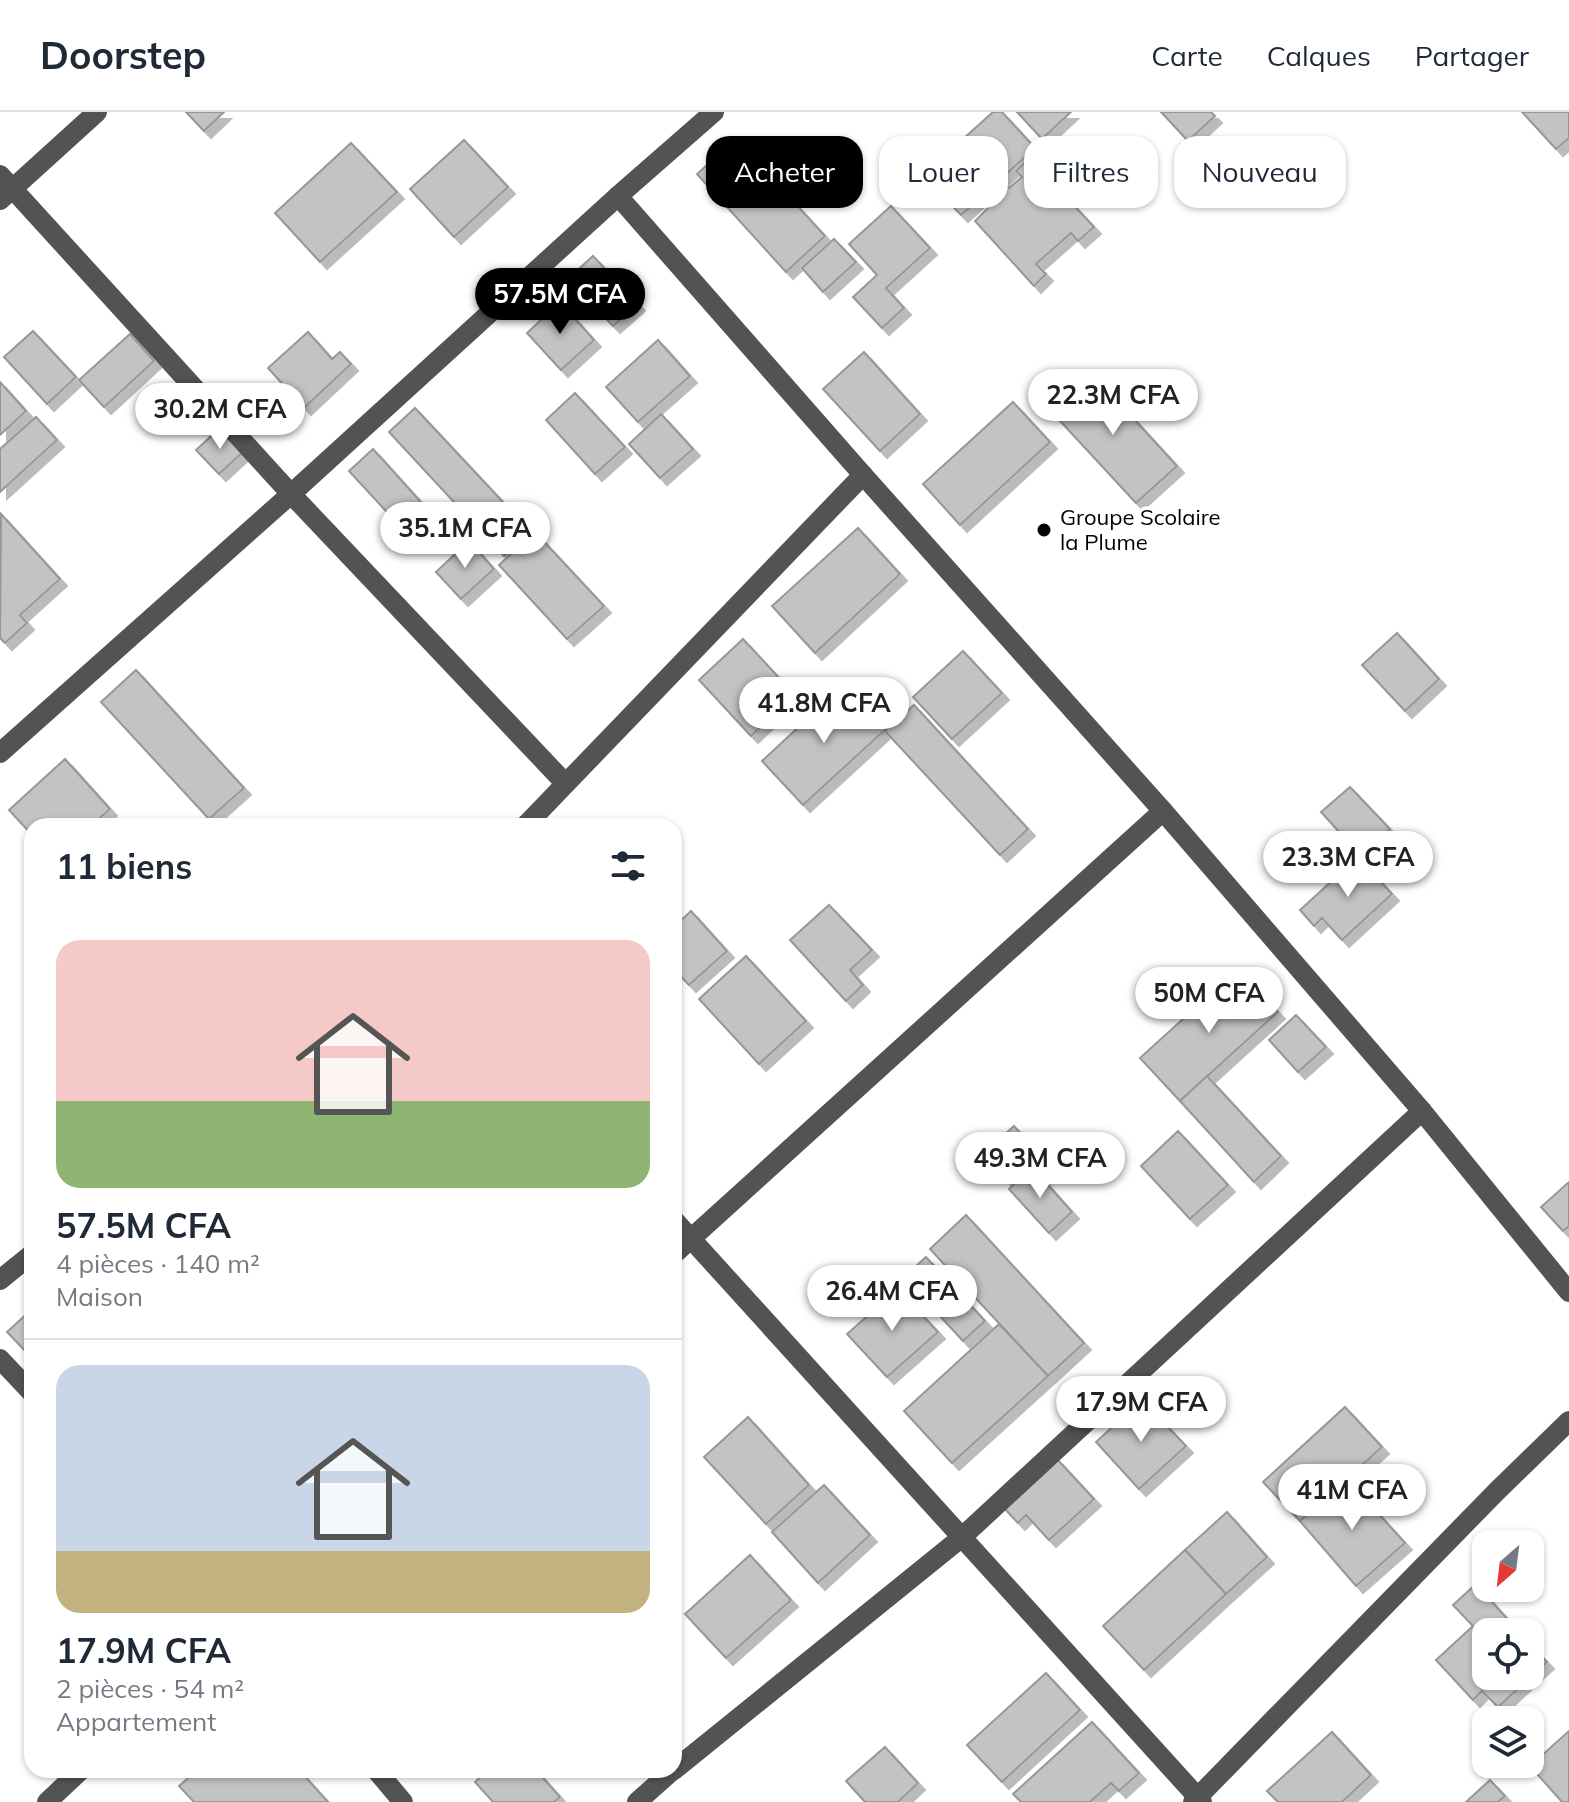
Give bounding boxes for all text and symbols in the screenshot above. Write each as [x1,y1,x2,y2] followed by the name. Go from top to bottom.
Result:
[40,31,206,79] text: Doorstep
[1151,38,1223,73] text: Carte
[1267,38,1371,73] text: Calques
[1415,38,1529,73] text: Partager
[706,136,863,208] chip: Acheter
[879,136,1008,208] chip: Louer
[1024,136,1158,208] chip: Filtres
[1174,136,1346,208] chip: Nouveau
[468,268,652,336] pin: 57.5M CFA
[493,277,627,310] text: 57.5M CFA
[1021,369,1205,437] pin: 22.3M CFA
[1046,378,1180,411] text: 22.3M CFA
[128,383,312,451] pin: 30.2M CFA
[153,392,287,425] text: 30.2M CFA
[373,502,557,570] pin: 35.1M CFA
[1060,503,1221,556] place label: Groupe Scolaire la Plume
[398,511,532,544] text: 35.1M CFA
[1035,521,1053,539] marker: Groupe Scolaire la Plume
[732,677,916,745] pin: 41.8M CFA
[757,686,891,719] text: 41.8M CFA
[1256,831,1440,899] pin: 23.3M CFA
[1281,840,1415,873] text: 23.3M CFA
[606,844,650,888] icon: filters
[56,845,192,888] text: 11 biens
[1135,967,1283,1035] pin: 50M CFA
[1153,976,1265,1009] text: 50M CFA
[281,992,425,1136] icon: home
[948,1132,1132,1200] pin: 49.3M CFA
[973,1141,1107,1174] text: 49.3M CFA
[56,1204,231,1247] text: 57.5M CFA
[56,1247,260,1280] text: 4 pièces · 140 m²
[800,1265,984,1333] pin: 26.4M CFA
[825,1274,959,1307] text: 26.4M CFA
[56,1280,143,1313] text: Maison
[1049,1376,1233,1444] pin: 17.9M CFA
[1074,1385,1208,1418] text: 17.9M CFA
[281,1417,425,1561] icon: home
[1278,1464,1426,1532] pin: 41M CFA
[1296,1473,1408,1506] text: 41M CFA
[1472,1530,1544,1602] north arrow
[1472,1530,1544,1778] map controls
[1472,1618,1544,1690] button: locate
[56,1629,231,1672] text: 17.9M CFA
[56,1672,244,1705] text: 2 pièces · 54 m²
[56,1705,216,1738] text: Appartement
[1472,1706,1544,1778] button: layers

